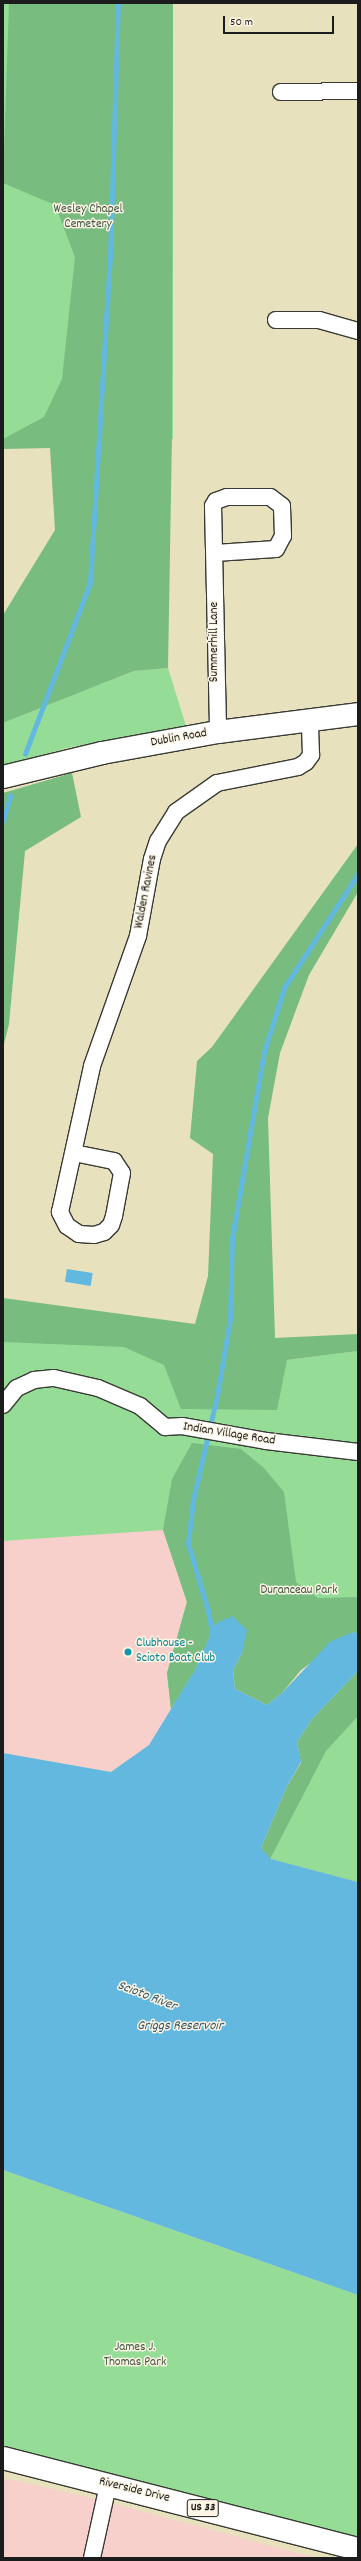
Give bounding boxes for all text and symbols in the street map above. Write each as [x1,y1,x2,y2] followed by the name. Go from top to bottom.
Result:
[225,8,336,34] scale bar
[230,14,253,31] text: 50 m
[54,203,122,234] park label: Wesley Chapel Cemetery
[207,602,223,682] street label: Summerhill Lane
[150,726,208,752] street label: Dublin Road
[132,854,162,930] street label: Walden Ravines
[182,1420,276,1450] street label: Indian Village Road
[260,1583,338,1599] park label: Duranceau Park
[136,1637,215,1668] place label: Clubhouse - Scioto Boat Club
[123,1647,133,1657] marker: Clubhouse - Scioto Boat Club
[115,1977,179,2015] water label: Scioto River
[137,2018,223,2034] water label: Griggs Reservoir
[104,2341,166,2372] park label: James J. Thomas Park
[97,2475,171,2507] street label: Riverside Drive
[186,2498,220,2518] road number: US 33

